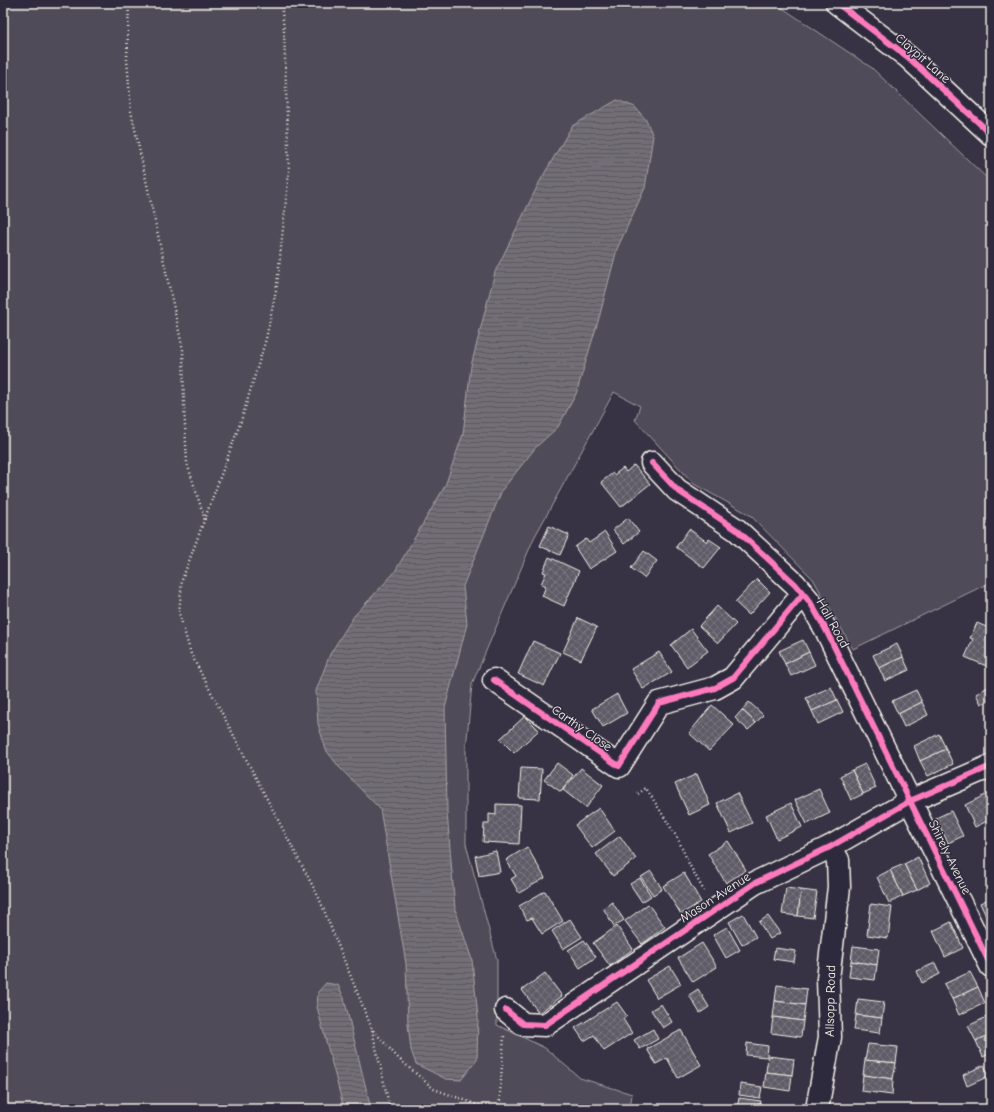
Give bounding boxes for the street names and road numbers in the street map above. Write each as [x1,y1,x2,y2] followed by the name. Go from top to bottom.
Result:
[892,30,954,86] street label: Claypit Lane
[813,596,853,650] street label: Hall Road
[549,702,615,755] street label: Carthy Close
[925,817,975,897] street label: Shirely Avenue
[677,868,753,925] street label: Mason Avenue
[822,965,838,1037] street label: Allsopp Road

